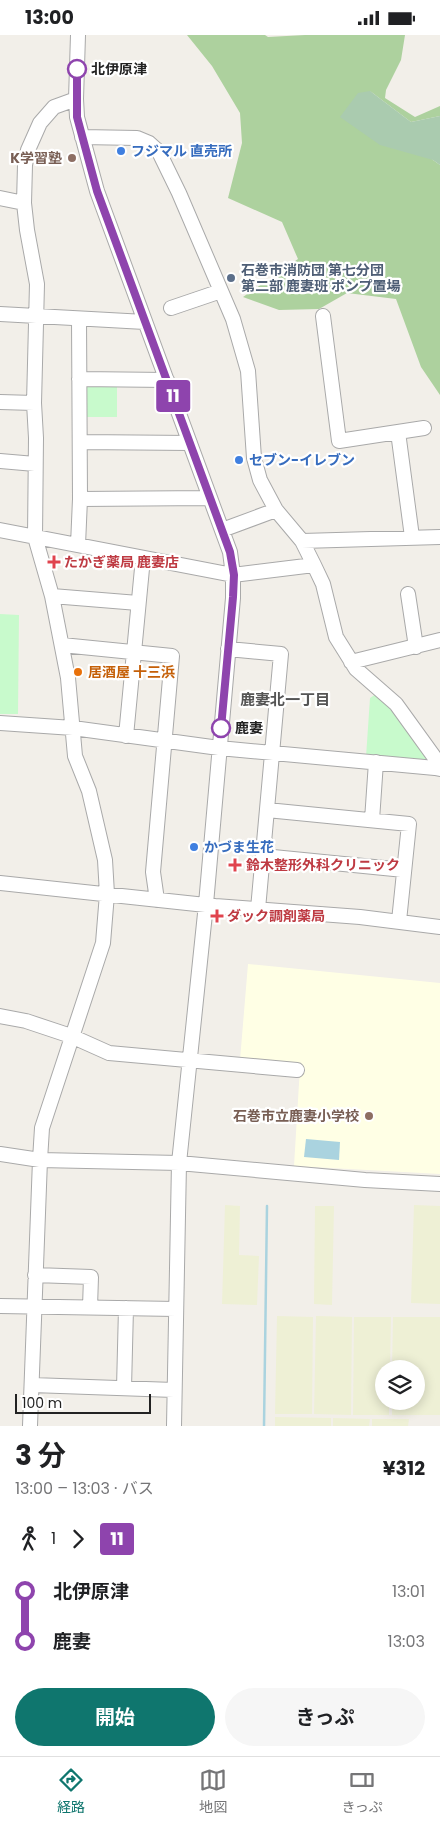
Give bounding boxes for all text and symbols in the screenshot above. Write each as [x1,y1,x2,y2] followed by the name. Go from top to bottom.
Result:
[25,4,74,31] text: 13:00
[67,59,87,79] marker: 北伊原津
[91,59,147,79] place label: 北伊原津
[131,141,232,161] place label: フジマル 直売所
[115,145,127,157] marker: フジマル 直売所
[10,148,62,168] place label: K学習塾
[66,152,78,164] marker: K学習塾
[241,260,401,296] place label: 石巻市消防団 第七分団 第二部 鹿妻班 ポンプ置場
[225,272,237,284] marker: 石巻市消防団 第七分団 第二部 鹿妻班 ポンプ置場
[150,380,196,412] line badge: 11
[166,383,180,408] text: 11
[249,450,355,470] place label: セブン-イレブン
[233,454,245,466] marker: セブン-イレブン
[64,552,179,572] place label: たかぎ薬局 鹿妻店
[48,556,60,568] marker: たかぎ薬局 鹿妻店
[88,662,175,682] place label: 居酒屋 十三浜
[72,666,84,678] marker: 居酒屋 十三浜
[240,689,330,710] district label: 鹿妻北一丁目
[211,718,231,738] marker: 鹿妻
[235,718,263,738] place label: 鹿妻
[204,837,274,857] place label: かづま生花
[188,841,200,853] marker: かづま生花
[246,855,400,875] place label: 鈴木整形外科クリニック
[228,858,242,872] marker: 鈴木整形外科クリニック
[227,906,325,926] place label: ダック調剤薬局
[211,910,223,922] marker: ダック調剤薬局
[233,1106,359,1126] place label: 石巻市立鹿妻小学校
[363,1110,375,1122] marker: 石巻市立鹿妻小学校
[375,1360,425,1410] map controls
[375,1360,425,1410] button: layers
[15,1391,151,1414] scale bar
[22,1393,62,1413] text: 100 m
[15,1436,66,1475] text: 3 分
[383,1455,425,1482] text: ¥312
[15,1477,154,1500] text: 13:00 – 13:03 · バス
[15,1525,43,1553] icon: walk
[64,1525,92,1553] icon: forward
[110,1526,124,1551] text: 11
[51,1527,56,1550] text: 1
[53,1578,129,1605] text: 北伊原津
[392,1580,425,1603] text: 13:01
[53,1628,91,1655] text: 鹿妻
[388,1630,425,1653] text: 13:03
[15,1688,215,1746] button: 開始
[225,1688,425,1746] button: きっぷ
[57,1766,85,1818] tab: 経路
[199,1766,227,1818] tab: 地図
[341,1766,383,1818] tab: きっぷ

